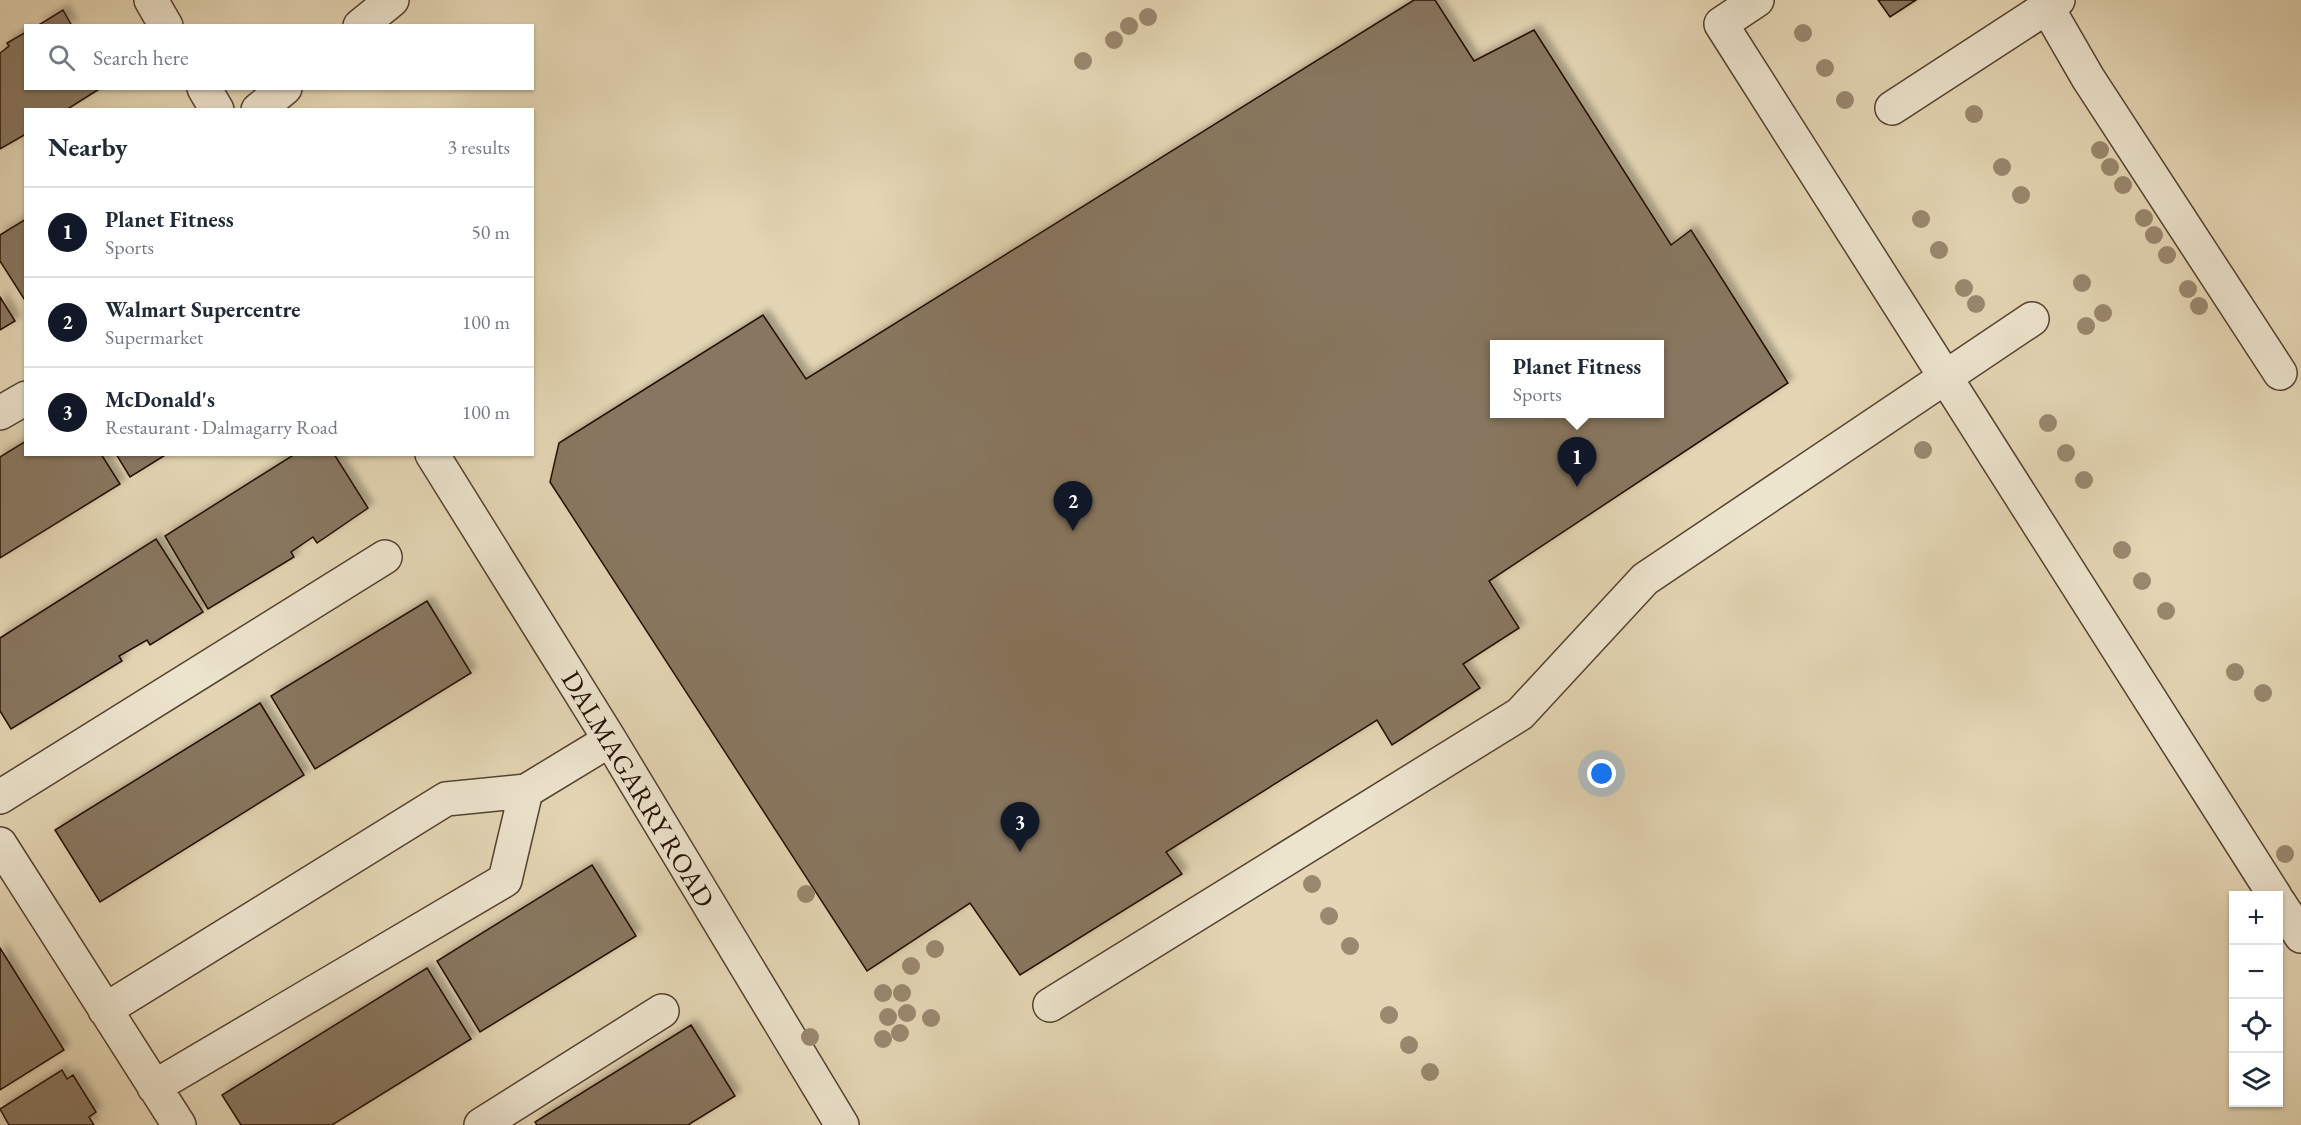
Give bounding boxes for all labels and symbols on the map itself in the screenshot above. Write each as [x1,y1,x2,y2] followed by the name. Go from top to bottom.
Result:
[1558,438,1596,487] pin: 1
[1054,482,1092,531] pin: 2
[554,664,723,913] street label: DALMAGARRY ROAD
[1587,759,1616,788] your location
[1000,802,1040,852] pin: 3

